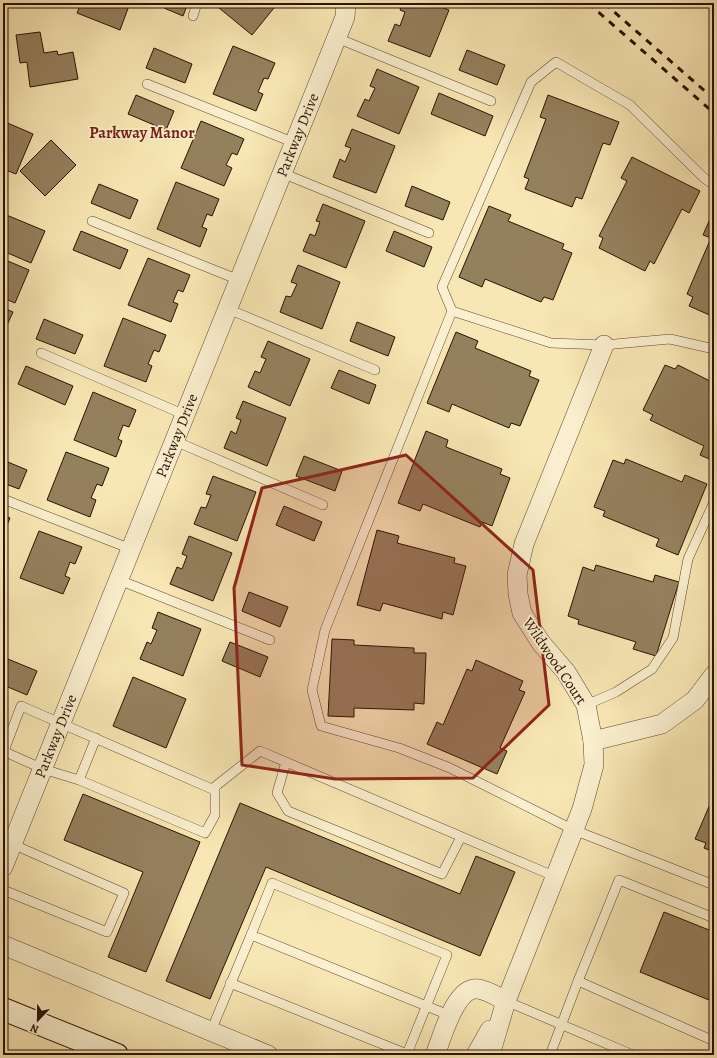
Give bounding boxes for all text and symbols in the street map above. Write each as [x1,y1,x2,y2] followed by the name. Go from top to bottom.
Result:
[272,90,323,180] street label: Parkway Drive
[89,122,195,144] district label: Parkway Manor
[151,391,202,480] street label: Parkway Drive
[518,613,592,708] street label: Wildwood Court
[30,691,82,781] street label: Parkway Drive
[18,1000,58,1040] north arrow
[28,1020,41,1037] text: N

